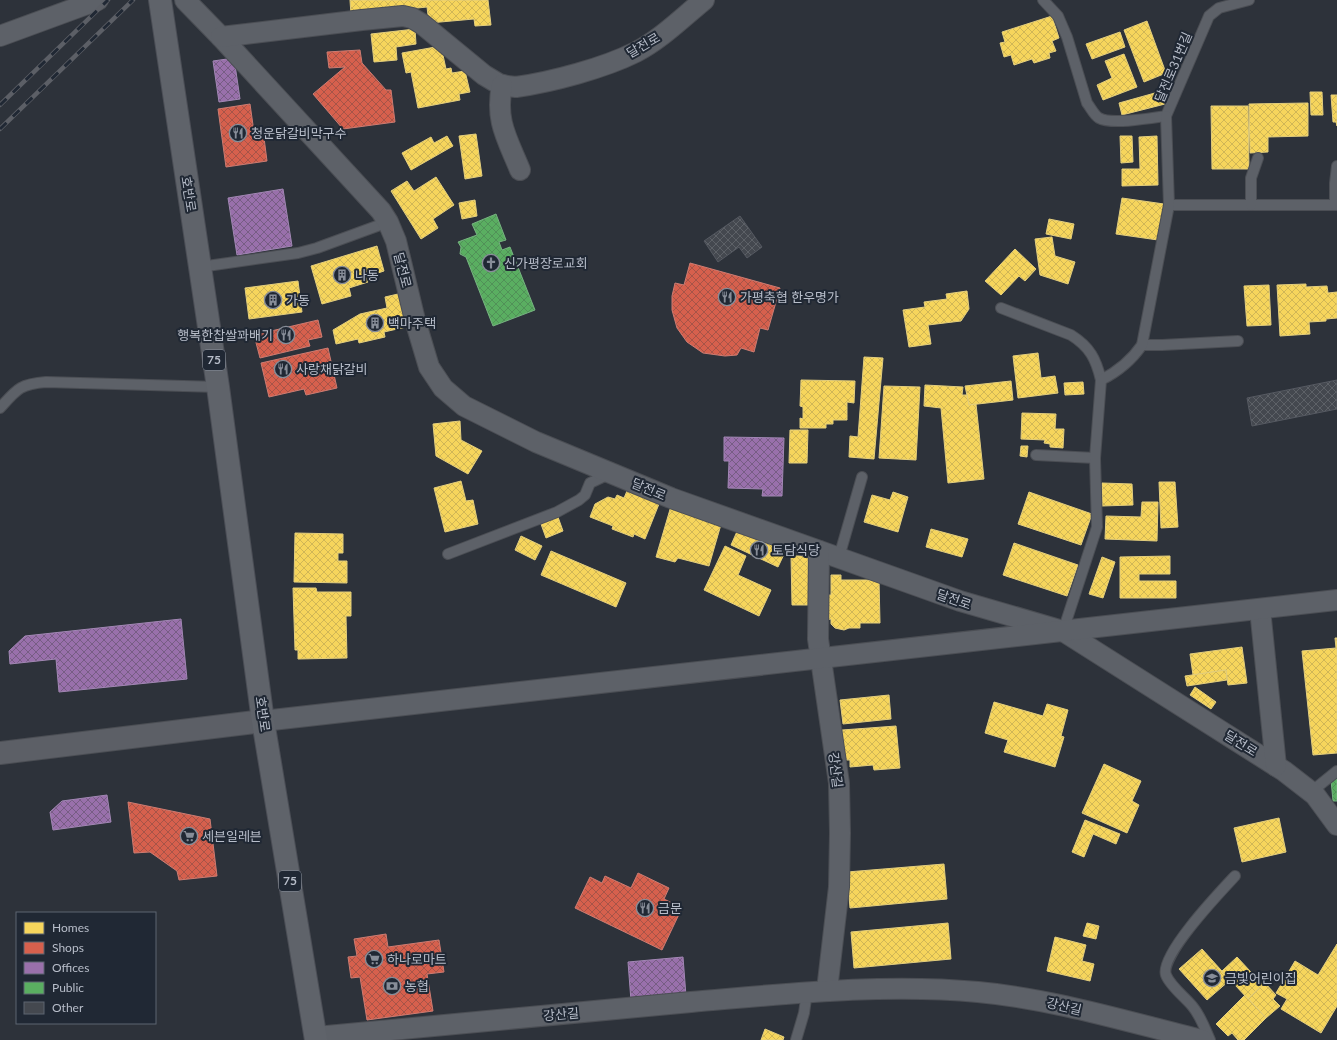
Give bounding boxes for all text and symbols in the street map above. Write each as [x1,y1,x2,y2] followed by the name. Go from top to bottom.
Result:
[623,29,663,61] street label: 달전로
[1151,29,1195,105] street label: 달전로31번길
[228,123,248,143] restaurant icon: 청운닭갈비막구수
[251,125,347,141] place label: 청운닭갈비막구수
[178,175,200,213] street label: 호반로
[391,251,415,289] street label: 달전로
[481,253,501,273] church icon: 신가평장로교회
[504,255,588,271] place label: 신가평장로교회
[332,265,352,285] building icon: 나동
[355,267,379,283] place label: 나동
[717,287,737,307] restaurant icon: 가평축협 한우명가
[740,289,839,305] place label: 가평축협 한우명가
[263,290,283,310] building icon: 가동
[286,292,310,308] place label: 가동
[365,313,385,333] building icon: 백마주택
[388,315,436,331] place label: 백마주택
[276,325,296,345] restaurant icon: 행복한찹쌀꽈배기
[177,327,273,343] place label: 행복한찹쌀꽈배기
[203,350,225,370] road number: 75
[273,359,293,379] restaurant icon: 사랑채닭갈비
[296,361,368,377] place label: 사랑채닭갈비
[629,475,669,503] street label: 달전로
[749,540,769,560] restaurant icon: 토담식당
[772,542,820,558] place label: 토담식당
[934,586,974,612] street label: 달전로
[253,695,273,733] street label: 호반로
[1222,727,1260,759] street label: 달전로
[826,751,846,789] street label: 강산길
[179,826,199,846] supermarket icon: 세븐일레븐
[202,828,262,844] place label: 세븐일레븐
[279,871,301,891] road number: 75
[635,898,655,918] restaurant icon: 금문
[658,900,682,916] place label: 금문
[16,912,156,1024] legend
[52,920,89,935] text: Homes
[52,940,84,955] text: Shops
[364,949,384,969] supermarket icon: 하나로마트
[387,951,447,967] place label: 하나로마트
[52,960,89,975] text: Offices
[1202,968,1222,988] school or university icon: 금빛어린이집
[1225,970,1297,986] place label: 금빛어린이집
[382,976,402,996] bank icon: 농협
[405,978,429,994] place label: 농협
[52,980,84,995] text: Public
[1045,994,1083,1018] street label: 강산길
[52,1000,84,1015] text: Other
[542,1004,580,1024] street label: 강산길

